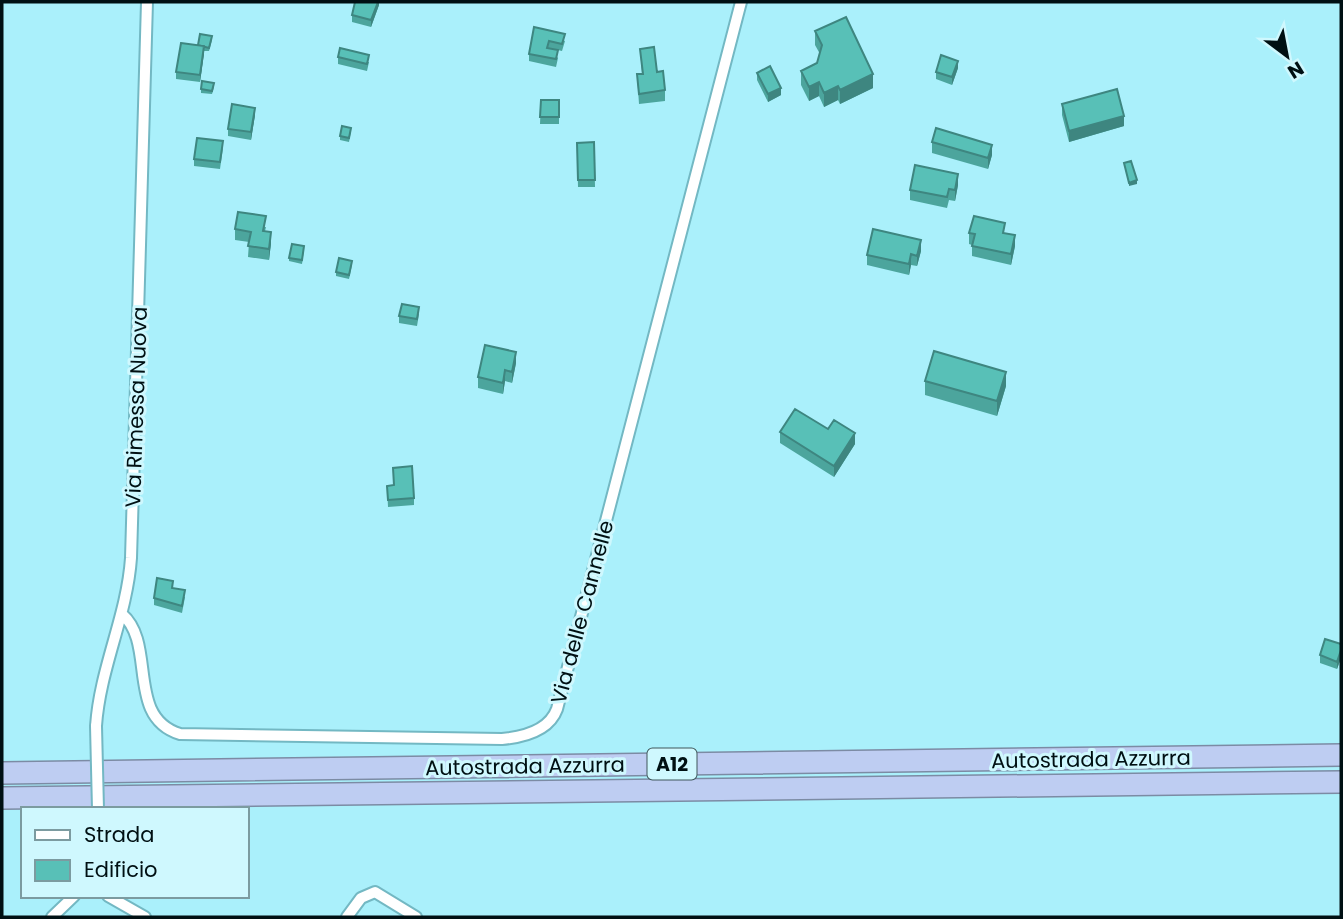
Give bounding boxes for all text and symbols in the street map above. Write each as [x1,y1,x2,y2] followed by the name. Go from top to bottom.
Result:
[1252,21,1322,91] north arrow
[1283,55,1309,85] text: N
[118,306,154,508] street label: Via Rimessa Nuova
[544,517,620,707] street label: Via delle Cannelle
[991,743,1191,775] street label: Autostrada Azzurra
[648,748,696,779] road number: A12
[425,750,625,782] street label: Autostrada Azzurra
[21,807,248,898] legend
[84,820,154,849] text: Strada
[84,855,158,884] text: Edificio

